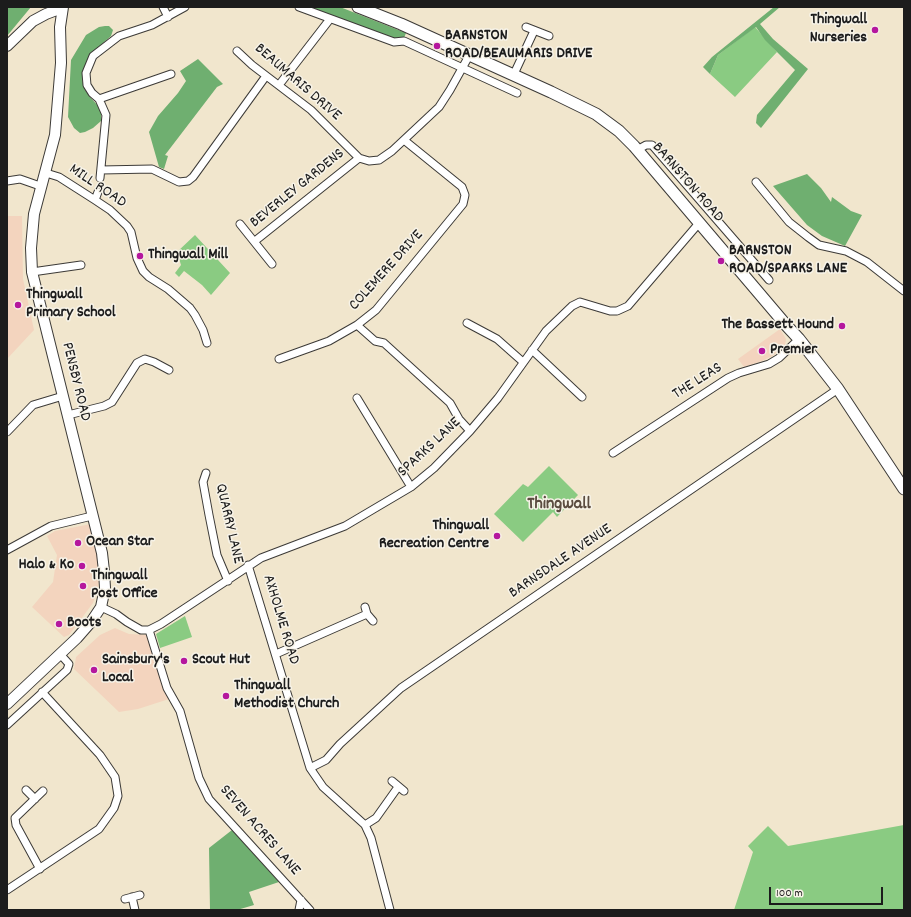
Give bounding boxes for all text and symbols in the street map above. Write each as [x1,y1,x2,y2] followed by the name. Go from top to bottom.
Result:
[810,11,867,49] place label: Thingwall Nurseries
[870,25,880,35] marker: Thingwall Nurseries
[445,27,592,65] place label: BARNSTON ROAD/BEAUMARIS DRIVE
[250,40,344,126] street label: BEAUMARIS DRIVE
[432,41,442,51] marker: BARNSTON ROAD/BEAUMARIS DRIVE
[647,139,727,227] street label: BARNSTON ROAD
[247,145,349,233] street label: BEVERLEY GARDENS
[65,161,129,213] street label: MILL ROAD
[346,227,428,315] street label: COLEMERE DRIVE
[729,242,847,280] place label: BARNSTON ROAD/SPARKS LANE
[148,246,228,266] place label: Thingwall Mill
[135,251,145,261] marker: Thingwall Mill
[716,256,726,266] marker: BARNSTON ROAD/SPARKS LANE
[26,286,116,324] place label: Thingwall Primary School
[13,300,23,310] marker: Thingwall Primary School
[721,316,834,336] place label: The Bassett Hound
[837,321,847,331] marker: The Bassett Hound
[56,341,94,423] street label: PENSBY ROAD
[770,341,817,361] place label: Premier
[757,346,767,356] marker: Premier
[670,359,726,405] street label: THE LEAS
[394,414,466,482] street label: SPARKS LANE
[209,482,247,566] street label: QUARRY LANE
[527,495,591,517] district label: Thingwall
[379,517,489,555] place label: Thingwall Recreation Centre
[506,520,616,604] street label: BARNSDALE AVENUE
[492,531,502,541] marker: Thingwall Recreation Centre
[86,533,154,553] place label: Ocean Star
[73,538,83,548] marker: Ocean Star
[18,556,74,576] place label: Halo & Ko
[77,561,87,571] marker: Halo & Ko
[91,567,158,605] place label: Thingwall Post Office
[257,573,303,667] street label: AXHOLME ROAD
[78,581,88,591] marker: Thingwall Post Office
[67,614,101,634] place label: Boots
[54,619,64,629] marker: Boots
[102,651,170,689] place label: Sainsbury's Local
[192,651,250,671] place label: Scout Hut
[179,656,189,666] marker: Scout Hut
[89,665,99,675] marker: Sainsbury's Local
[234,677,339,715] place label: Thingwall Methodist Church
[221,691,231,701] marker: Thingwall Methodist Church
[214,782,304,880] street label: SEVEN ACRES LANE
[771,879,885,905] scale bar
[776,885,803,902] text: 100 m

